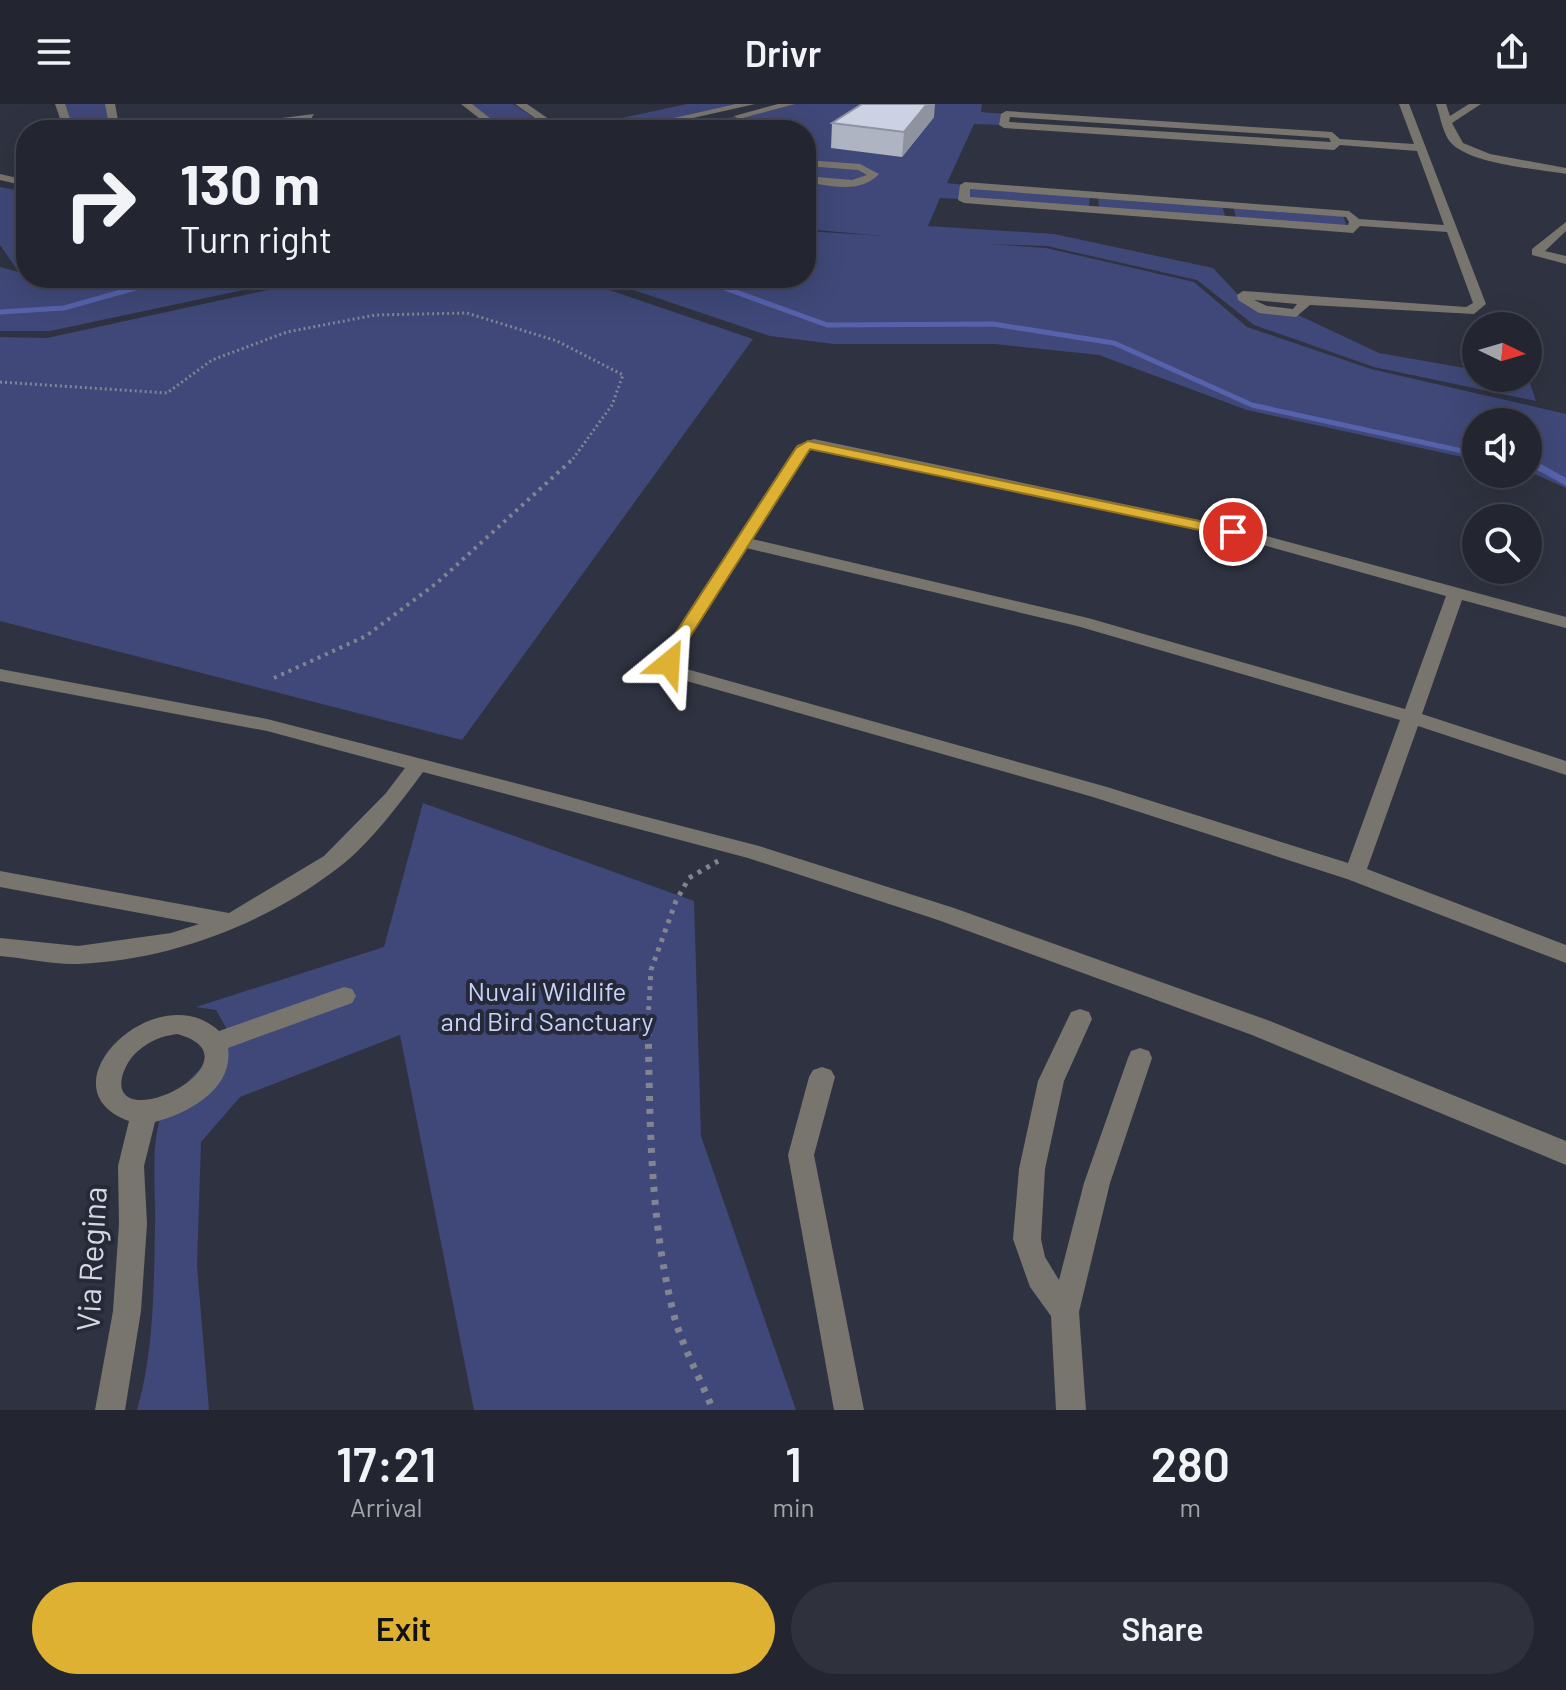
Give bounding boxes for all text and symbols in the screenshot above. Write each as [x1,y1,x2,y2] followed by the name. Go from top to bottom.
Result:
[32,30,76,74] icon: menu
[1490,30,1534,74] icon: share
[745,31,821,74] text: Drivr
[180,149,320,216] text: 130 m
[48,152,152,256] icon: right
[180,217,332,260] text: Turn right
[1462,312,1542,392] north arrow
[1462,312,1542,584] map controls
[1462,408,1542,488] button: sound
[1199,498,1267,566] pin
[1462,504,1542,584] button: search
[1211,510,1255,554] icon: arrive
[627,621,711,705] position arrow
[441,975,653,1036] park label: Nuvali Wildlife and Bird Sanctuary
[67,1185,113,1332] street label: Via Regina
[336,1434,436,1492] text: 17:21
[785,1434,802,1492] text: 1
[1151,1434,1230,1492] text: 280
[350,1491,423,1522] text: Arrival
[772,1491,815,1522] text: min
[1180,1491,1201,1522] text: m
[32,1582,775,1674] button: Exit
[791,1582,1534,1674] button: Share

